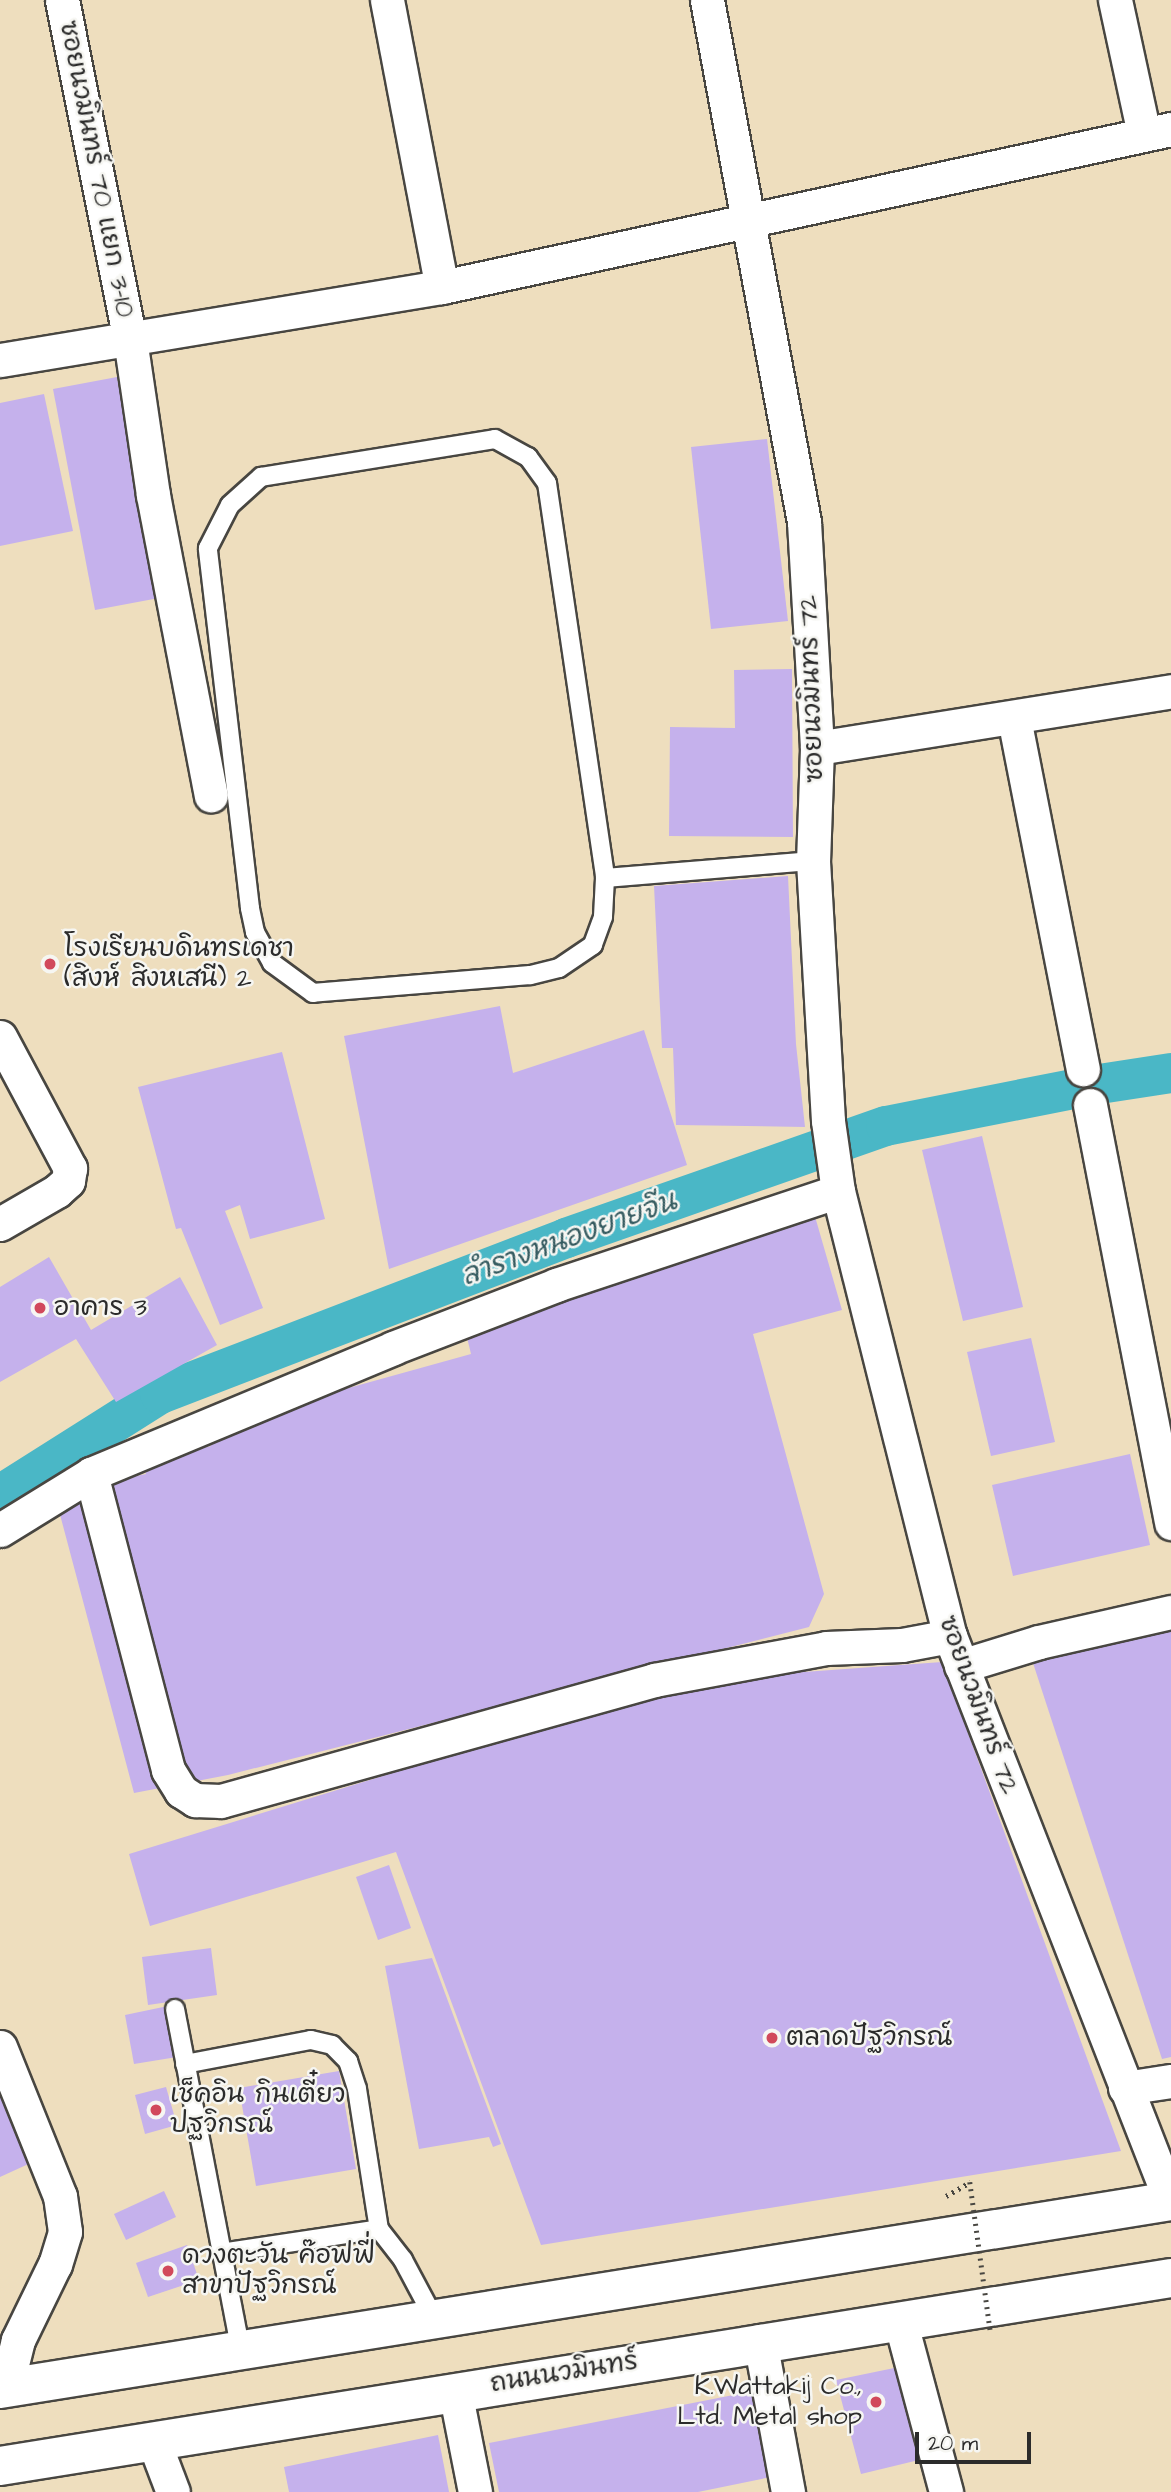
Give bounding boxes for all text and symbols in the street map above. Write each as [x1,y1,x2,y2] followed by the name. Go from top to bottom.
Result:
[52,18,140,320] street label: ซอยนวมินทร์ 70 แยก 3-10
[793,595,831,783] street label: ซอยนวมินทร์ 72
[64,933,294,995] place label: โรงเรียนบดินทรเดชา (สิงห์ สิงหเสนี) 2
[42,956,58,972] marker: โรงเรียนบดินทรเดชา (สิงห์ สิงหเสนี) 2
[457,1184,681,1294] water label: ลำรางหนองยายจีน
[54,1292,147,1324] place label: อาคาร 3
[32,1300,48,1316] marker: อาคาร 3
[931,1611,1025,1799] street label: ซอยนวมินทร์ 72
[786,2022,952,2054] place label: ตลาดปัฐวิกรณ์
[764,2030,780,2046] marker: ตลาดปัฐวิกรณ์
[170,2079,345,2140] place label: เช็คอิน กินเตี๋ยว ปฐวิกรณ์
[148,2102,164,2118] marker: เช็คอิน กินเตี๋ยว ปฐวิกรณ์
[182,2240,375,2302] place label: ดวงตะวัน ค๊อฟฟี่ สาขาปัฐวิกรณ์
[160,2263,176,2279] marker: ดวงตะวัน ค๊อฟฟี่ สาขาปัฐวิกรณ์
[488,2346,640,2400] street label: ถนนนวมินทร์
[677,2371,862,2432] place label: K.Wattakij Co., Ltd. Metal shop
[868,2394,884,2410] marker: K.Wattakij Co., Ltd. Metal shop
[919,2418,1034,2462] scale bar
[928,2429,978,2458] text: 20 m

